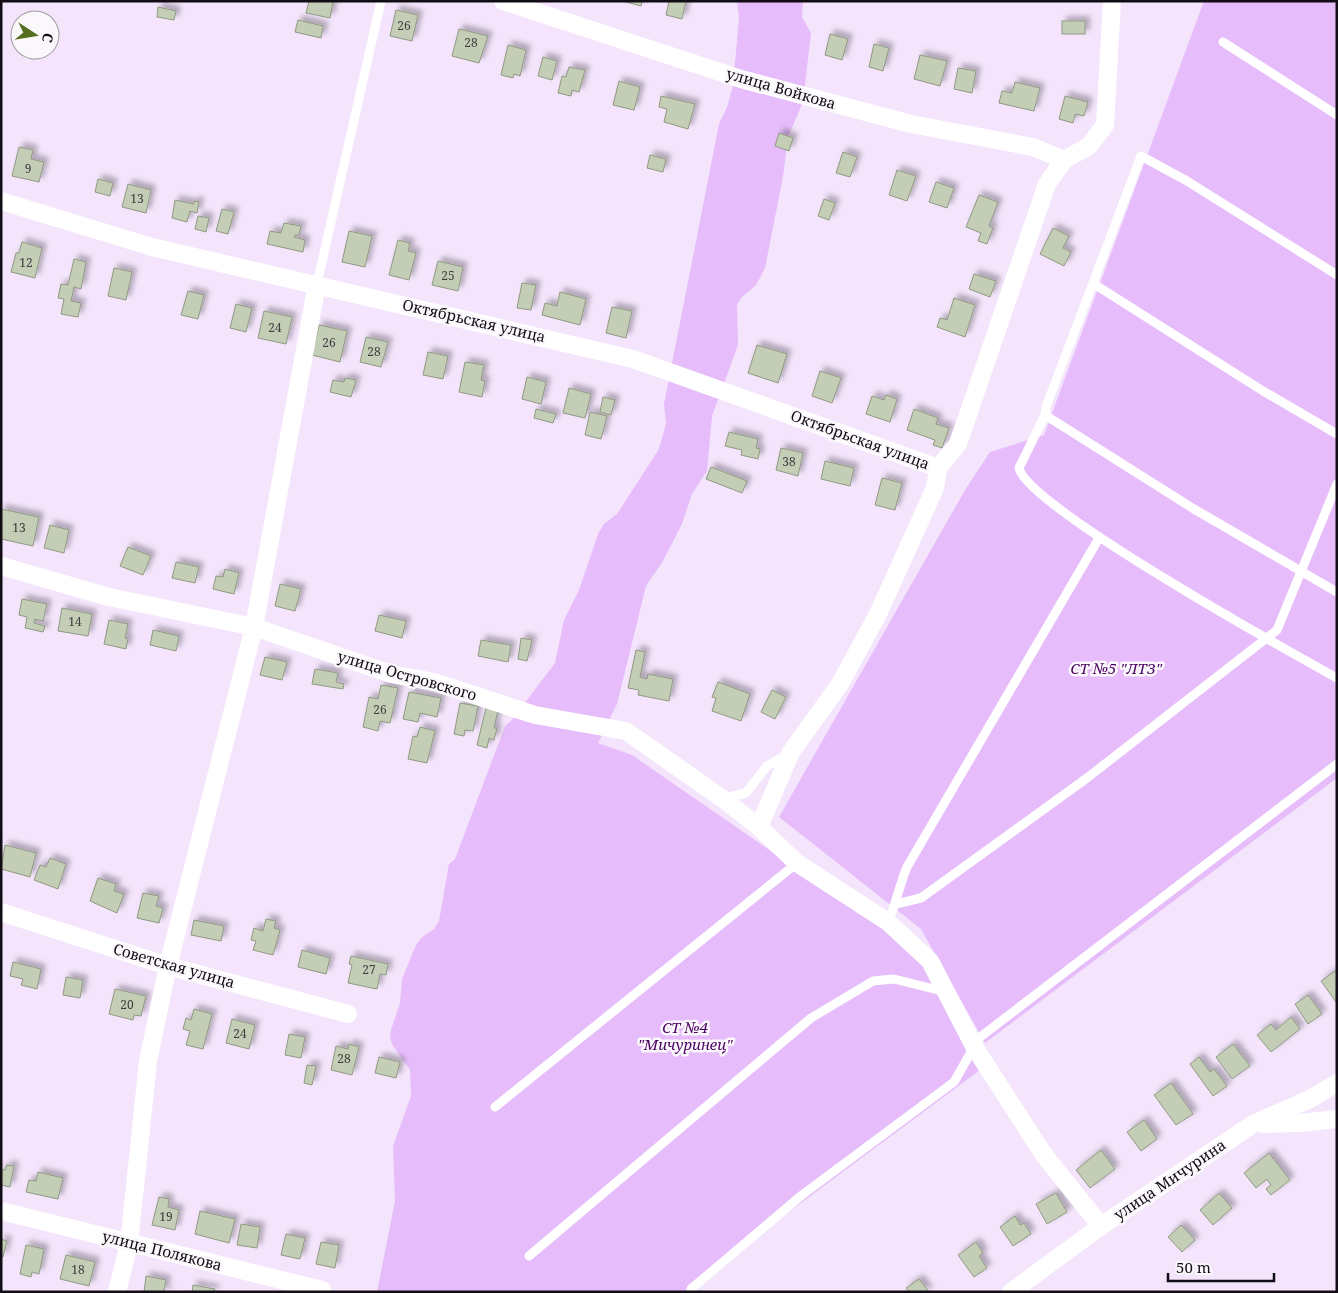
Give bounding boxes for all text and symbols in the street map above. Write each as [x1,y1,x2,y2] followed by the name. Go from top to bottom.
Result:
[10,10,60,60] north arrow
[397,17,411,34] house number: 26
[38,31,58,44] text: С
[464,34,478,51] house number: 28
[724,63,838,113] street label: улица Войкова
[25,160,31,177] house number: 9
[130,190,144,207] house number: 13
[19,254,33,271] house number: 12
[441,267,455,284] house number: 25
[401,294,548,346] street label: Октябрьская улица
[268,319,282,336] house number: 24
[322,334,336,351] house number: 26
[367,343,381,360] house number: 28
[788,405,933,473] street label: Октябрьская улица
[782,453,796,470] house number: 38
[12,519,26,536] house number: 13
[68,613,82,630] house number: 14
[335,646,479,704] street label: улица Островского
[1070,658,1163,678] park label: СТ №5 "ЛТЗ"
[373,701,387,718] house number: 26
[111,938,237,992] street label: Советская улица
[362,961,376,978] house number: 27
[120,996,134,1013] house number: 20
[638,1017,733,1054] park label: СТ №4 "Мичуринец"
[233,1025,247,1042] house number: 24
[337,1050,351,1067] house number: 28
[1110,1134,1229,1224] street label: улица Мичурина
[159,1208,173,1225] house number: 19
[100,1225,224,1275] street label: улица Полякова
[1168,1250,1274,1282] scale bar
[1176,1257,1211,1277] text: 50 m
[71,1261,85,1278] house number: 18

